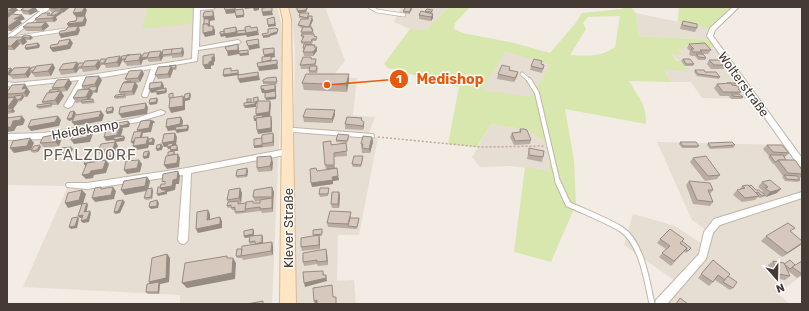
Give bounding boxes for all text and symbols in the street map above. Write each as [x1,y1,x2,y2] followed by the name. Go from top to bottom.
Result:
[715,49,772,120] street label: Wolterstraße
[389,66,492,92] callout: Medishop
[417,71,484,88] text: Medishop
[396,72,402,86] text: 1
[50,116,120,143] street label: Heidekamp
[43,146,137,164] district label: PFALZDORF
[281,188,296,268] street label: Klever Straße
[757,259,797,299] north arrow
[774,280,786,295] text: N

